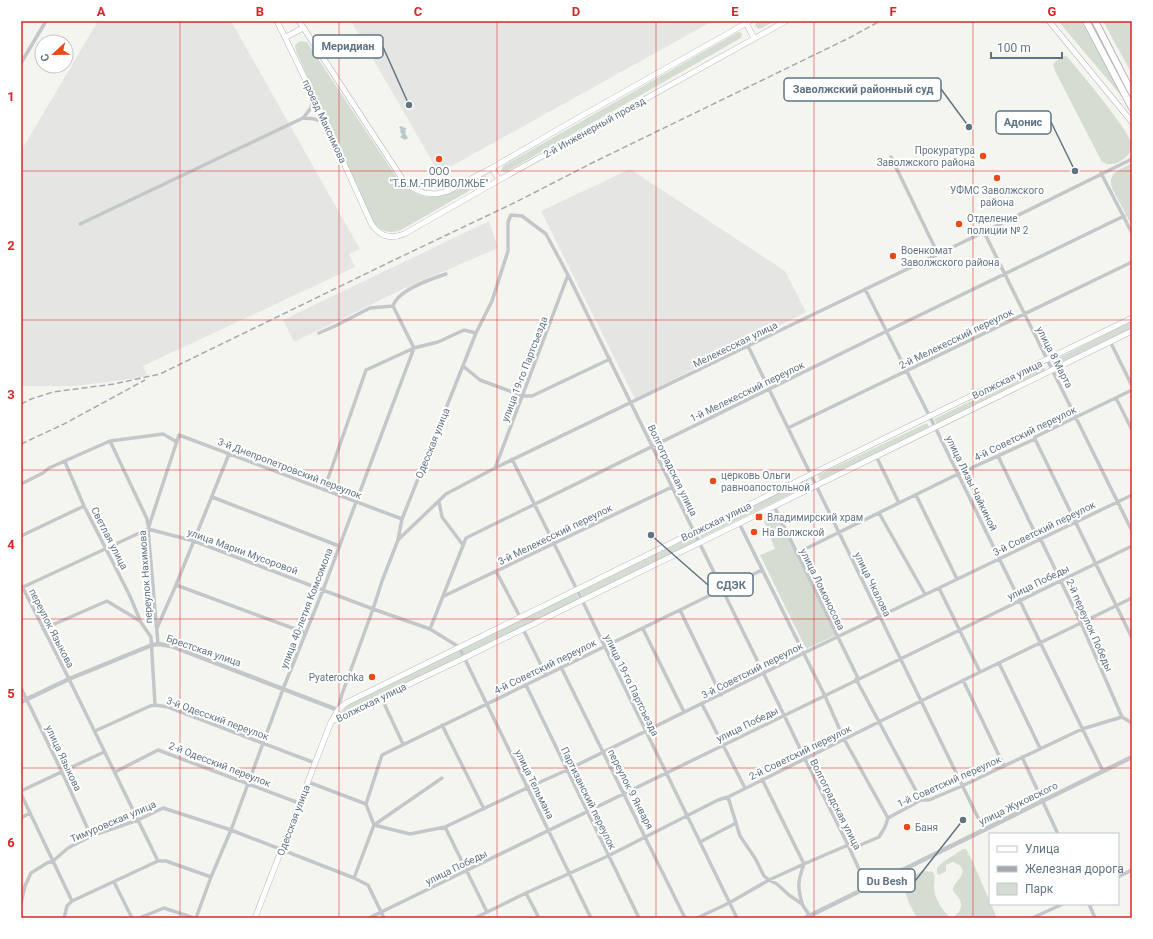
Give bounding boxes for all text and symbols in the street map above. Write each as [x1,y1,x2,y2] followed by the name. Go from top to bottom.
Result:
[97,4,106,19] text: A
[256,4,264,19] text: B
[414,4,423,19] text: C
[572,4,580,19] text: D
[731,4,739,19] text: E
[889,4,897,19] text: F
[1048,4,1057,19] text: G
[34,34,74,74] north arrow
[991,34,1062,60] scale bar
[313,35,383,58] callout: Меридиан
[321,40,375,53] text: Меридиан
[997,41,1031,55] text: 100 m
[38,52,53,63] text: С
[300,78,349,165] street label: проезд Максимова
[784,78,941,101] callout: Заволжский районный суд
[793,83,933,96] text: Заволжский районный суд
[7,89,15,104] text: 1
[542,95,647,160] street label: 2-й Инженерный проезд
[996,111,1051,134] callout: Адонис
[1004,116,1043,129] text: Адонис
[877,145,975,168] place label: Прокуратура Заволжского района
[978,151,988,161] marker: Прокуратура Заволжского района
[434,154,444,164] marker: ООО "Т.Б.М.-ПРИВОЛЖЬЕ"
[390,166,488,189] place label: ООО "Т.Б.М.-ПРИВОЛЖЬЕ"
[992,173,1002,183] marker: УФМС Заволжского района
[950,184,1044,208] place label: УФМС Заволжского района
[967,213,1029,236] place label: Отделение полиции № 2
[954,219,964,229] marker: Отделение полиции № 2
[7,238,15,253] text: 2
[901,245,999,268] place label: Военкомат Заволжского района
[888,251,898,261] marker: Военкомат Заволжского района
[897,306,1016,371] street label: 2-й Мелекесский переулок
[499,315,550,423] street label: улица 19-го Партсъезда
[691,319,779,370] street label: Мелекесская улица
[1034,325,1075,390] street label: улица 8 Марта
[970,358,1044,401] street label: Волжская улица
[688,359,807,424] street label: 1-й Мелекесский переулок
[7,387,15,402] text: 3
[972,404,1079,463] street label: 4-й Советский переулок
[413,406,452,480] street label: Одесская улица
[646,423,699,518] street label: Волгоградская улица
[944,434,1000,533] street label: улица Лизы Чайкиной
[216,436,364,501] street label: 3-й Днепропетровский переулок
[721,470,810,493] place label: церковь Ольги равноапостольной
[708,476,718,486] marker: церковь Ольги равноапостольной
[991,499,1098,558] street label: 3-й Советский переулок
[679,500,753,543] street label: Волжская улица
[496,502,615,567] street label: 3-й Мелекесский переулок
[89,505,130,571] street label: Светлая улица
[754,512,764,522] marker: Владимирский храм
[767,512,863,523] place label: Владимирский храм
[186,526,300,577] street label: улица Марии Мусоровой
[749,527,759,537] marker: На Волжской
[762,527,824,538] place label: На Волжской
[137,530,154,624] street label: переулок Нахимова
[7,537,15,552] text: 4
[278,546,335,670] street label: улица 40-летия Комсомола
[798,547,847,632] street label: улица Ломоносова
[852,550,893,618] street label: улица Чкалова
[1006,563,1071,602] street label: улица Победы
[708,573,753,596] callout: СДЭК
[1064,577,1115,673] street label: 2-й переулок Победы
[716,579,747,592] text: СДЭК
[27,587,76,670] street label: переулок Языкова
[165,633,243,668] street label: Брестская улица
[602,633,661,738] street label: улица 19-го Партсъезда
[492,637,599,696] street label: 4-й Советский переулок
[700,640,805,701] street label: 3-й Советский переулок
[309,672,364,683] place label: Pyaterochka
[367,672,377,682] marker: Pyaterochka
[334,681,408,724] street label: Волжская улица
[7,686,15,701] text: 5
[165,695,271,742] street label: 3-й Одесский переулок
[715,705,780,744] street label: улица Победы
[747,723,854,782] street label: 2-й Советский переулок
[43,724,84,793] street label: улица Языкова
[167,740,273,789] street label: 2-й Одесский переулок
[559,745,618,852] street label: Партизанский переулок
[606,747,656,831] street label: переулок 9 Января
[513,748,556,821] street label: улица Тельмана
[896,753,1003,809] street label: 1-й Советский переулок
[808,757,863,851] street label: Волгоградская улица
[977,779,1060,827] street label: улица Жуковского
[275,783,312,857] street label: Одесская улица
[69,798,158,844] street label: Тимуровская улица
[902,822,912,832] marker: Баня
[915,822,938,833] place label: Баня
[989,833,1119,905] legend
[7,835,15,850] text: 6
[1025,842,1060,856] text: Улица
[424,848,489,887] street label: улица Победы
[1025,862,1124,876] text: Железная дорога
[858,869,915,892] callout: Du Besh
[867,875,907,888] text: Du Besh
[1025,882,1054,896] text: Парк

